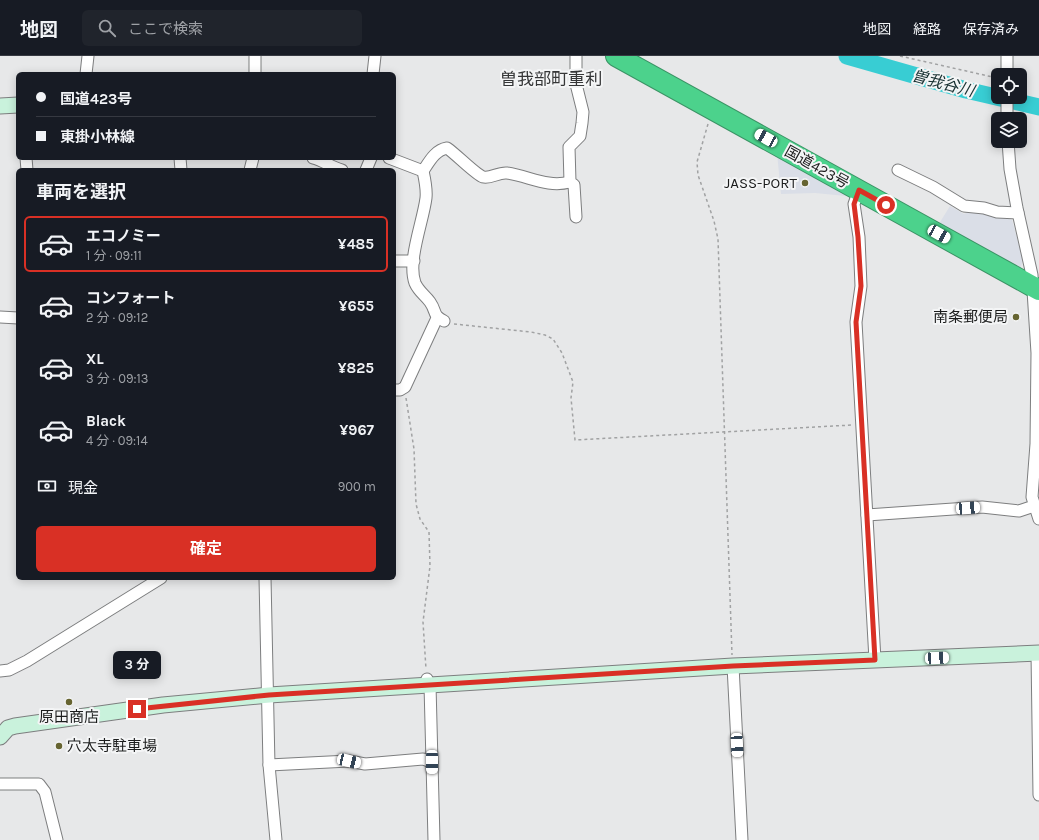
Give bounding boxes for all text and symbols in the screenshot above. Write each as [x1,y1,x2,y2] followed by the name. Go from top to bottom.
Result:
[82,10,362,46] search box
[96,17,118,39] icon: search
[20,19,58,41] text: 地図
[128,20,203,38] text: ここで検索
[863,21,891,38] text: 地図
[913,21,941,38] text: 経路
[963,21,1019,38] text: 保存済み
[910,66,978,101] water label: 曽我谷川
[991,68,1027,148] map controls
[991,68,1027,104] button: locate
[500,69,602,89] district label: 曽我部町重利
[60,90,132,108] text: 国道423号
[991,112,1027,148] button: layers
[753,127,779,149] car
[60,128,135,146] text: 東掛小林線
[782,142,852,192] street label: 国道423号
[724,174,797,192] place label: JASS-PORT
[800,178,810,188] marker: JASS-PORT
[36,181,126,203] text: 車両を選択
[877,196,895,214] route start
[926,223,952,245] car
[38,226,74,262] icon: car
[86,227,161,245] text: エコノミー
[338,235,374,253] text: ¥485
[86,248,142,263] text: 1 分 · 09:11
[38,288,74,324] icon: car
[86,289,176,307] text: コンフォート
[339,297,374,315] text: ¥655
[933,308,1008,326] place label: 南条郵便局
[86,310,148,325] text: 2 分 · 09:12
[1011,312,1021,322] marker: 南条郵便局
[38,350,74,386] icon: car
[86,350,104,368] text: XL
[338,359,374,377] text: ¥825
[86,371,149,386] text: 3 分 · 09:13
[38,412,74,448] icon: car
[86,412,126,430] text: Black
[339,421,374,439] text: ¥967
[86,433,148,448] text: 4 分 · 09:14
[36,475,58,497] icon: cash
[68,479,98,497] text: 現金
[338,479,376,494] text: 900 m
[956,501,980,515] car
[36,526,376,572] button: 確定
[113,651,161,679] callout: 3 分
[925,651,949,665] car
[125,657,149,672] text: 3 分
[64,697,74,707] marker: 原田商店
[128,700,146,718] route end
[39,708,99,726] place label: 原田商店
[730,733,744,757] car
[67,737,157,755] place label: 穴太寺駐車場
[54,741,64,751] marker: 穴太寺駐車場
[426,750,438,774] car
[336,752,362,770] car

